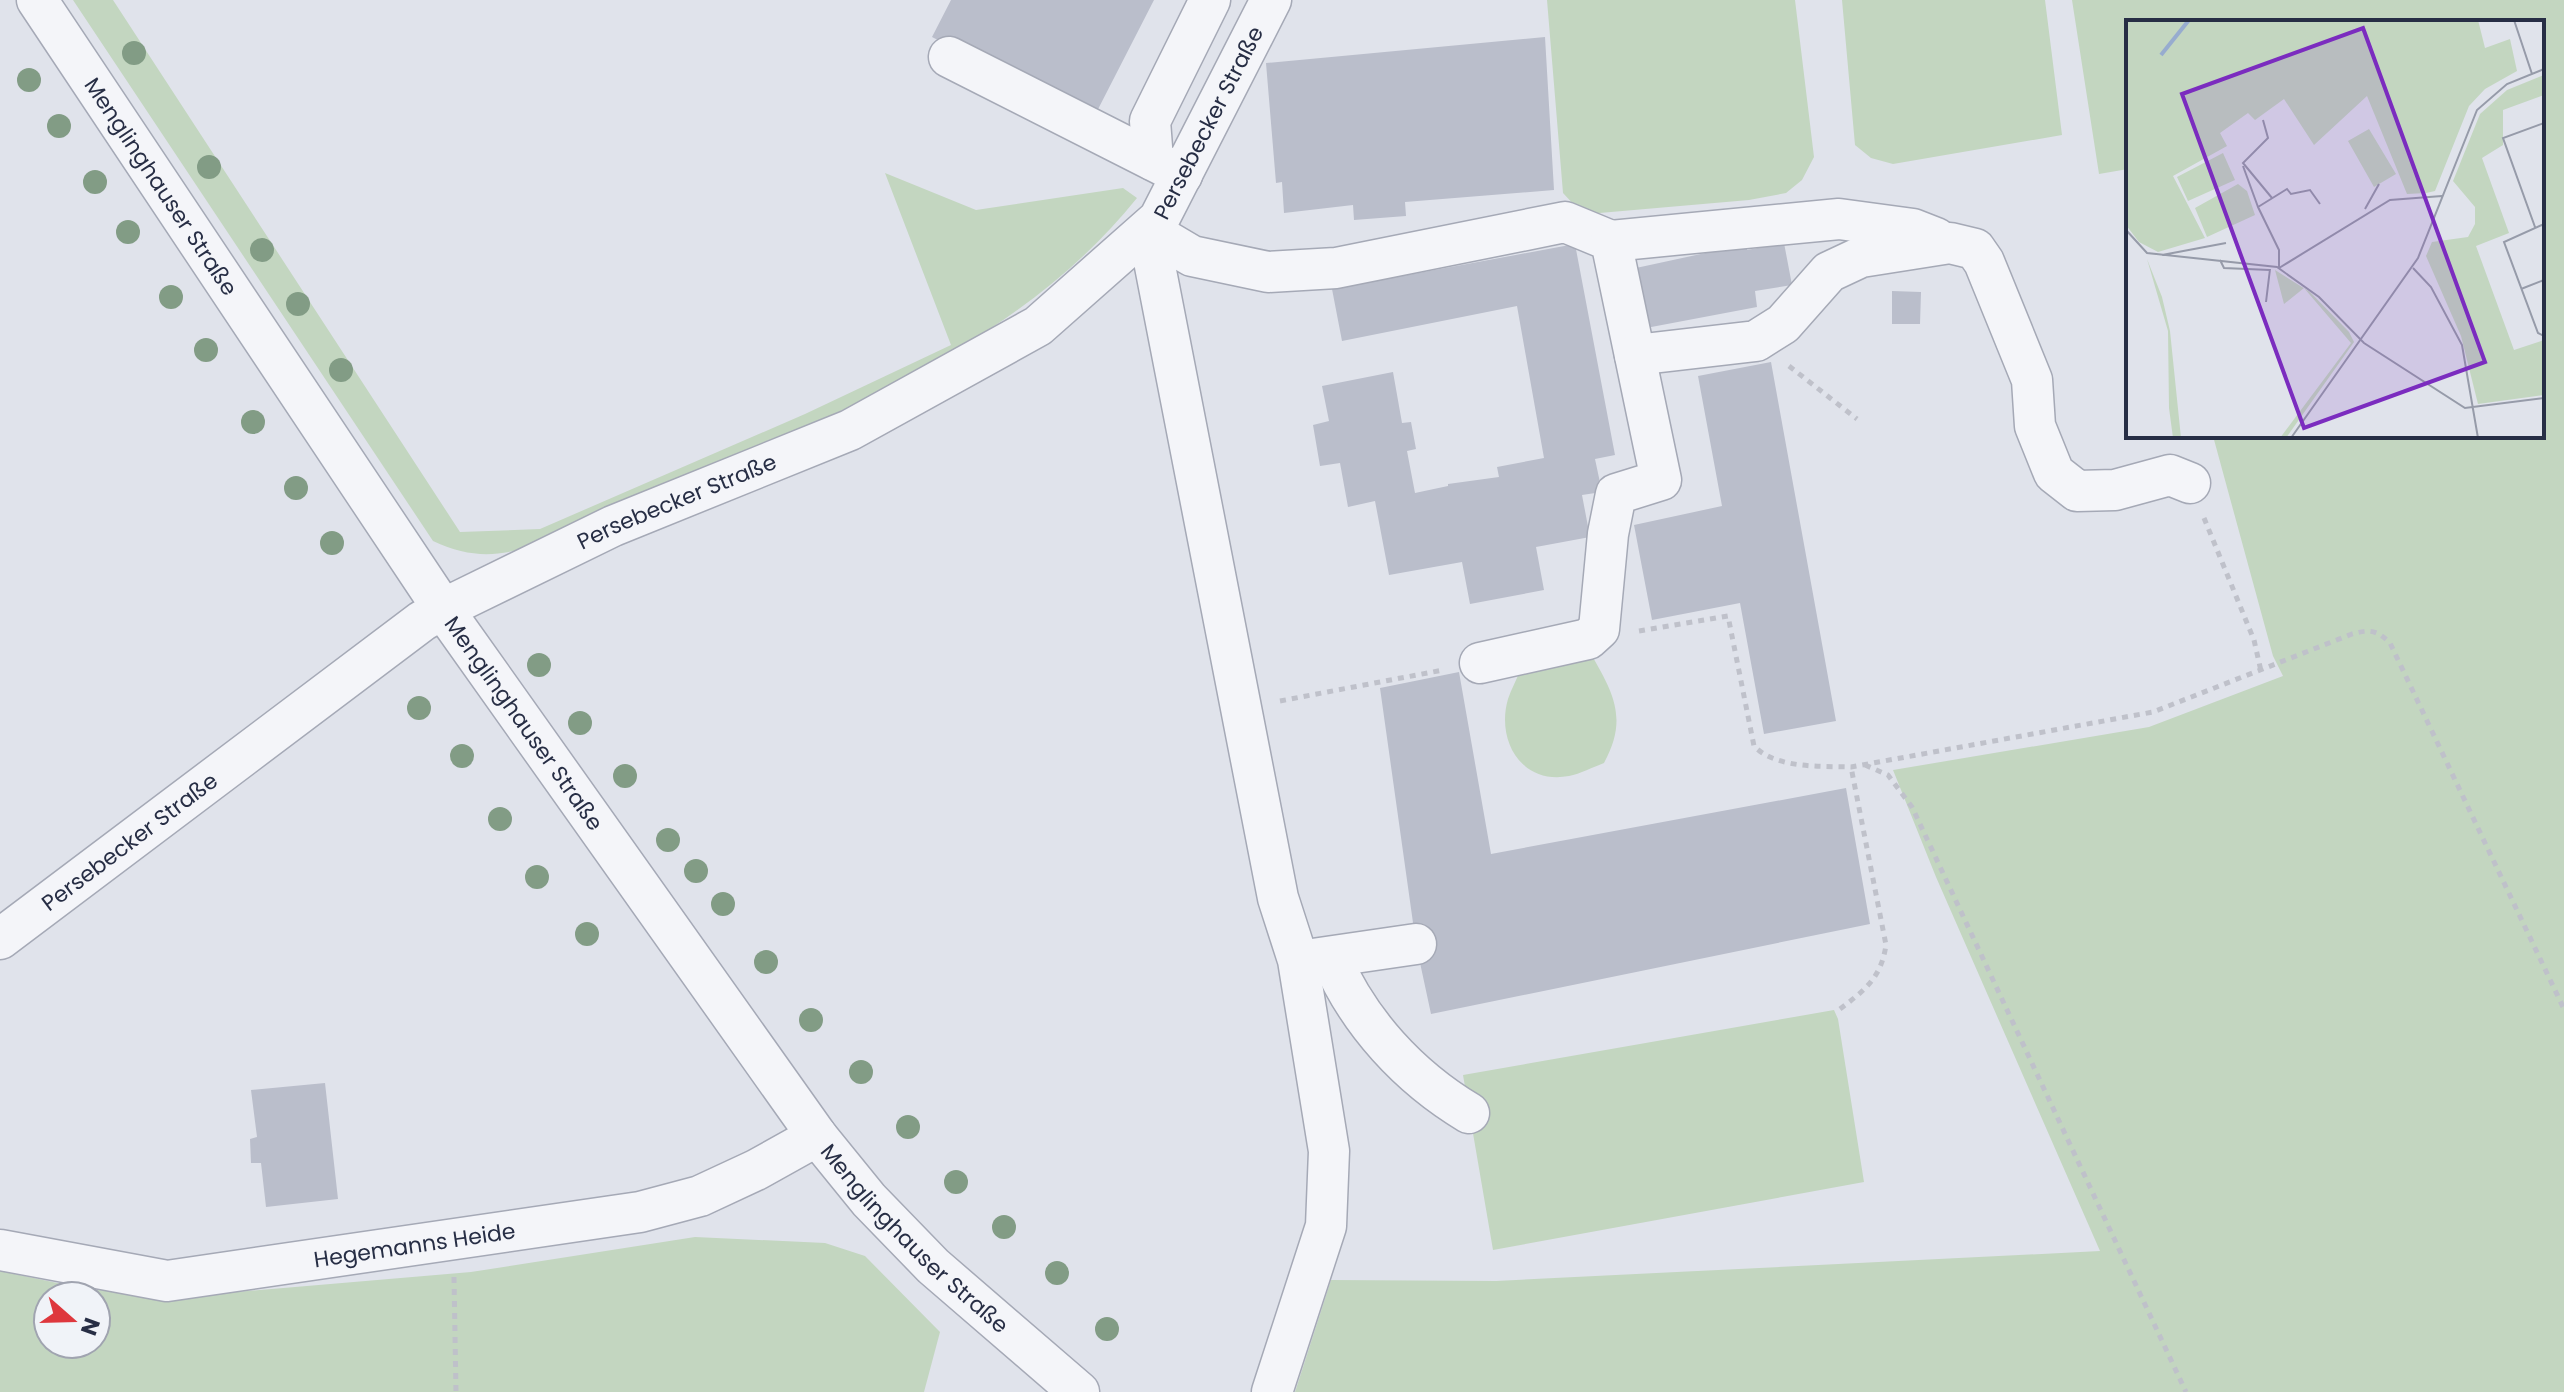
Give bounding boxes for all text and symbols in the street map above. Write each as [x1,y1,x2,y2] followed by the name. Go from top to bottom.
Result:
[2126,20,2544,438] inset map
[1146,21,1271,225] street label: Persebecker Straße
[77,71,245,302] street label: Menglinghauser Straße
[572,446,781,557] street label: Persebecker Straße
[437,610,610,837] street label: Menglinghauser Straße
[35,765,224,918] street label: Persebecker Straße
[813,1137,1015,1341] street label: Menglinghauser Straße
[312,1215,517,1275] street label: Hegemanns Heide
[32,1280,112,1360] north arrow
[73,1314,108,1340] text: N

